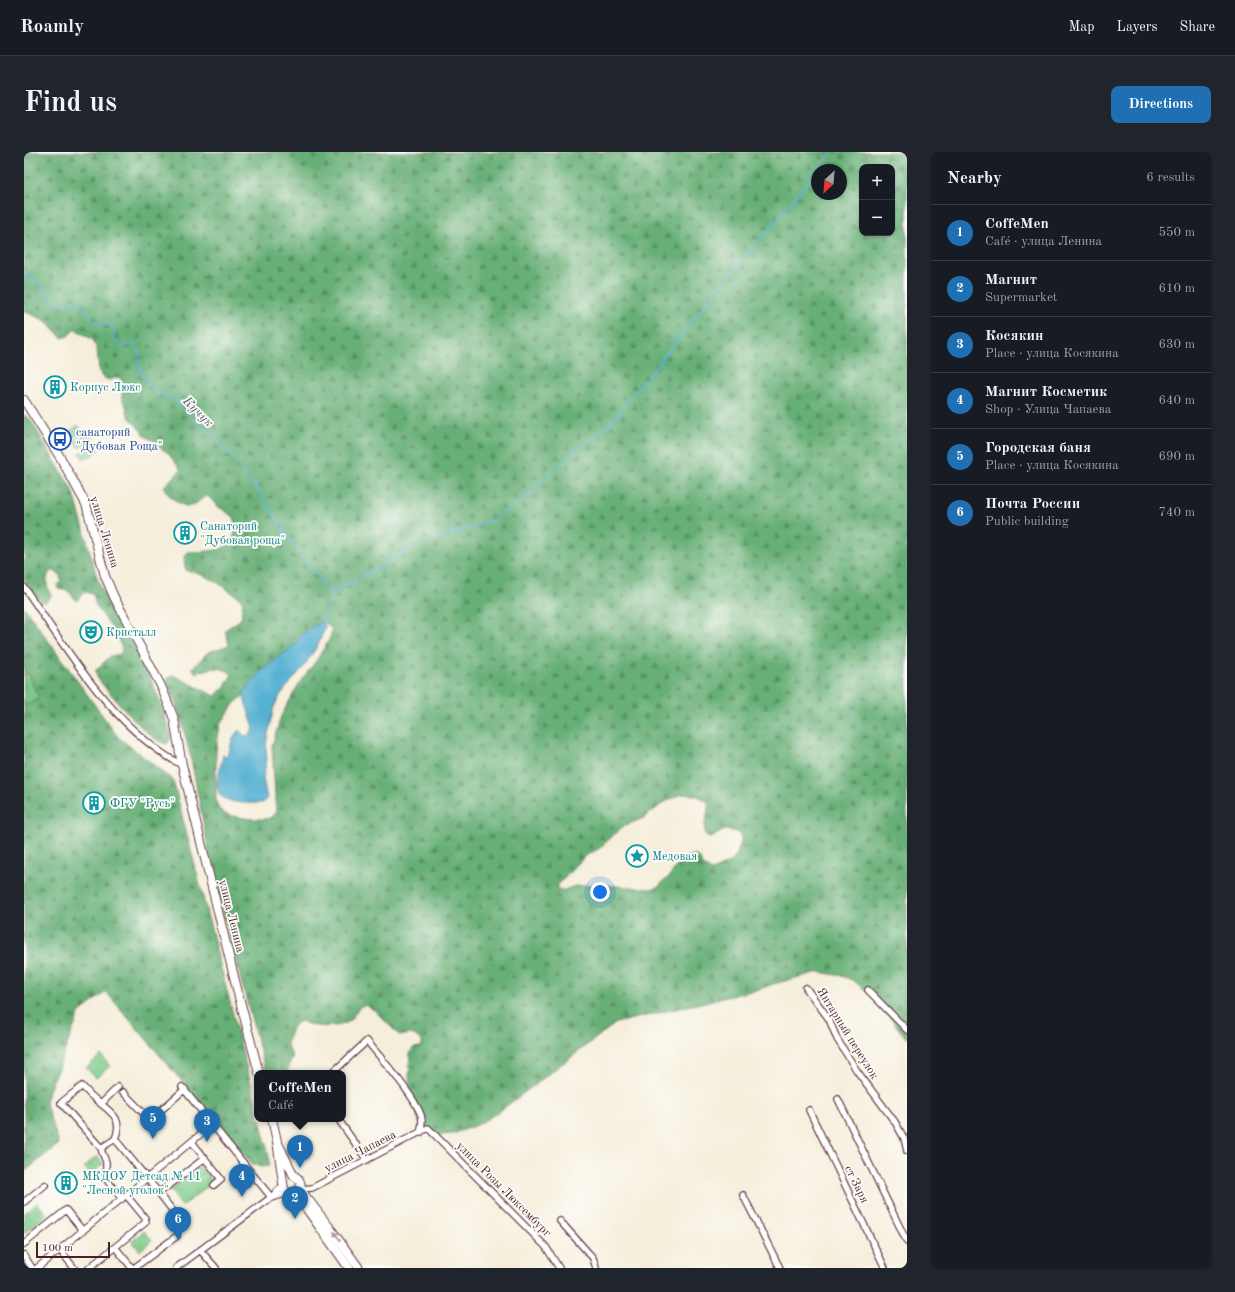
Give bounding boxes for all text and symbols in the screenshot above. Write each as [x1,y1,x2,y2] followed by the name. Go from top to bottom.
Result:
[20,18,84,37] text: Roamly
[1069,20,1095,34] text: Map
[1117,20,1158,34] text: Layers
[1180,20,1215,34] text: Share
[1111,86,1211,123] button: Directions
[24,90,117,118] text: Find us
[811,164,847,200] north arrow
[859,164,895,236] map controls
[859,164,895,200] button: +
[947,170,1002,187] text: Nearby
[1146,171,1195,184] text: 6 results
[859,200,895,236] button: −
[985,217,1049,232] text: CoffeMen
[956,226,964,239] text: 1
[1158,226,1195,239] text: 550 m
[985,235,1102,248] text: Café · улица Ленина
[985,273,1037,288] text: Магнит
[956,282,964,295] text: 2
[1158,282,1195,295] text: 610 m
[985,291,1057,304] text: Supermarket
[985,329,1044,344] text: Косякин
[956,338,964,351] text: 3
[1158,338,1195,351] text: 630 m
[985,347,1119,360] text: Place · улица Косякина
[42,374,68,400] building icon: Корпус Люкс
[70,382,140,394] place label: Корпус Люкс
[985,385,1107,400] text: Магнит Косметик
[179,394,216,430] water label: Кучук
[956,394,964,407] text: 4
[1158,394,1195,407] text: 640 m
[985,403,1111,416] text: Shop · Улица Чапаева
[47,426,73,452] bus stop icon: санаторий "Дубовая Роща"
[76,427,162,453] place label: санаторий "Дубовая Роща"
[985,441,1091,456] text: Городская баня
[956,450,964,463] text: 5
[1158,450,1195,463] text: 690 m
[985,459,1119,472] text: Place · улица Косякина
[87,495,121,570] street label: улица Ленина
[985,497,1080,512] text: Почта России
[956,506,964,519] text: 6
[1158,506,1195,519] text: 740 m
[985,515,1069,528] text: Public building
[172,520,198,546] building icon: Санаторий "Дубовая роща"
[200,521,285,547] place label: Санаторий "Дубовая роща"
[78,619,104,645] theatre icon: Кристалл
[106,627,156,639] place label: Кристалл
[81,790,107,816] building icon: ФГУ "Русь"
[110,798,175,810] place label: ФГУ "Русь"
[624,843,650,869] place icon: Медовая
[652,851,697,863] place label: Медовая
[216,879,246,954] street label: улица Ленина
[590,882,610,902] your location
[814,986,880,1081] street label: Янтарный переулок
[254,1070,346,1122] popup
[268,1081,332,1096] text: CoffeMen
[268,1099,294,1112] text: Café
[140,1106,166,1139] pin: 5
[194,1109,220,1142] pin: 3
[323,1129,398,1175] street label: улица Чапаева
[287,1135,313,1168] pin: 1
[454,1140,553,1239] street label: улица Розы Люксембург
[229,1164,255,1197] pin: 4
[842,1164,870,1205] street label: ст Заря
[53,1170,79,1196] building icon: МКДОУ Детсад № 11 "Лесной уголок"
[82,1171,201,1197] place label: МКДОУ Детсад № 11 "Лесной уголок"
[282,1186,308,1219] pin: 2
[165,1207,191,1240] pin: 6
[333,1231,341,1242] one-way arrow
[36,1240,110,1259] scale bar
[42,1243,73,1254] text: 100 m

